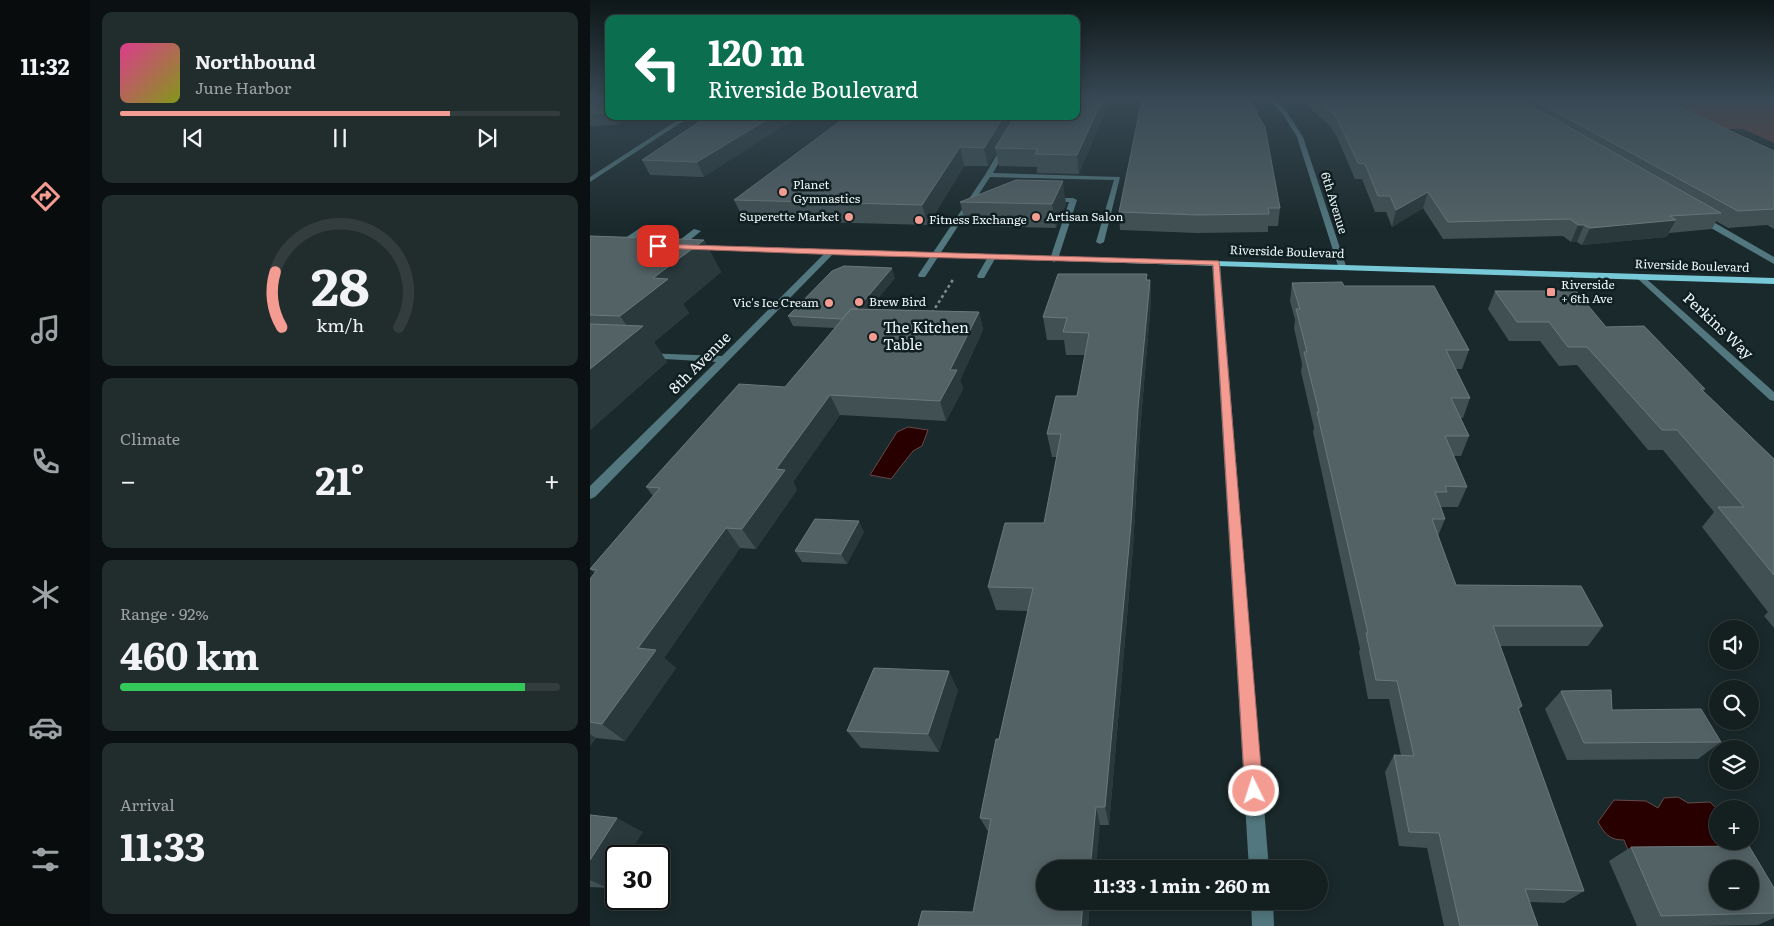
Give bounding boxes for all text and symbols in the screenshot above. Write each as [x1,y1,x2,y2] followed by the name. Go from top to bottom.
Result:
[708,25,805,77] text: 120 m
[625,35,690,100] icon: left
[195,47,316,75] text: Northbound
[21,49,70,82] text: 11:32
[708,72,919,105] text: Riverside Boulevard
[195,75,291,99] text: June Harbor
[179,124,207,152] icon: previous
[326,124,354,152] icon: pause
[473,124,501,152] icon: next
[1317,170,1353,236] street label: 6th Avenue
[793,175,861,207] place label: Planet Gymnastics
[28,179,63,214] icon: directions
[777,186,789,198] marker: Planet Gymnastics
[739,207,839,225] place label: Superette Market
[1046,207,1124,225] place label: Artisan Salon
[929,210,1027,228] place label: Fitness Exchange
[843,211,855,223] marker: Superette Market
[1030,211,1042,223] marker: Artisan Salon
[913,214,925,226] marker: Fitness Exchange
[637,225,679,267] pin
[644,232,672,260] icon: arrive
[1229,240,1345,262] street label: Riverside Boulevard
[311,245,369,322] text: 28
[1634,254,1750,276] street label: Riverside Boulevard
[1561,275,1615,307] place label: Riverside + 6th Ave
[1545,286,1557,298] marker: Riverside + 6th Ave
[1679,286,1760,364] street label: Perkins Way
[869,292,927,310] place label: Brew Bird
[733,293,819,311] place label: Vic's Ice Cream
[853,296,865,308] marker: Brew Bird
[823,297,835,309] marker: Vic's Ice Cream
[316,311,364,338] text: km/h
[28,312,63,347] icon: music
[883,315,969,355] place label: The Kitchen Table
[663,325,735,398] street label: 8th Avenue
[867,331,879,343] marker: The Kitchen Table
[120,426,180,450] text: Climate
[28,444,63,479] icon: phone
[315,450,365,507] text: 21°
[120,458,136,500] text: −
[544,458,560,500] text: +
[28,577,63,612] icon: climate
[120,601,209,625] text: Range · 92%
[1709,620,1759,910] map controls
[1709,620,1759,670] button: sound
[120,625,259,682] text: 460 km
[1709,680,1759,730] button: search
[28,710,63,745] icon: car
[1709,740,1759,790] button: layers
[1227,764,1279,816] position arrow
[120,792,175,816] text: Arrival
[1709,800,1759,850] button: +
[120,816,205,873] text: 11:33
[28,842,63,877] icon: filters
[605,845,670,910] speed limit sign: 30
[1709,860,1759,910] button: −
[1094,871,1270,899] text: 11:33 · 1 min · 260 m

